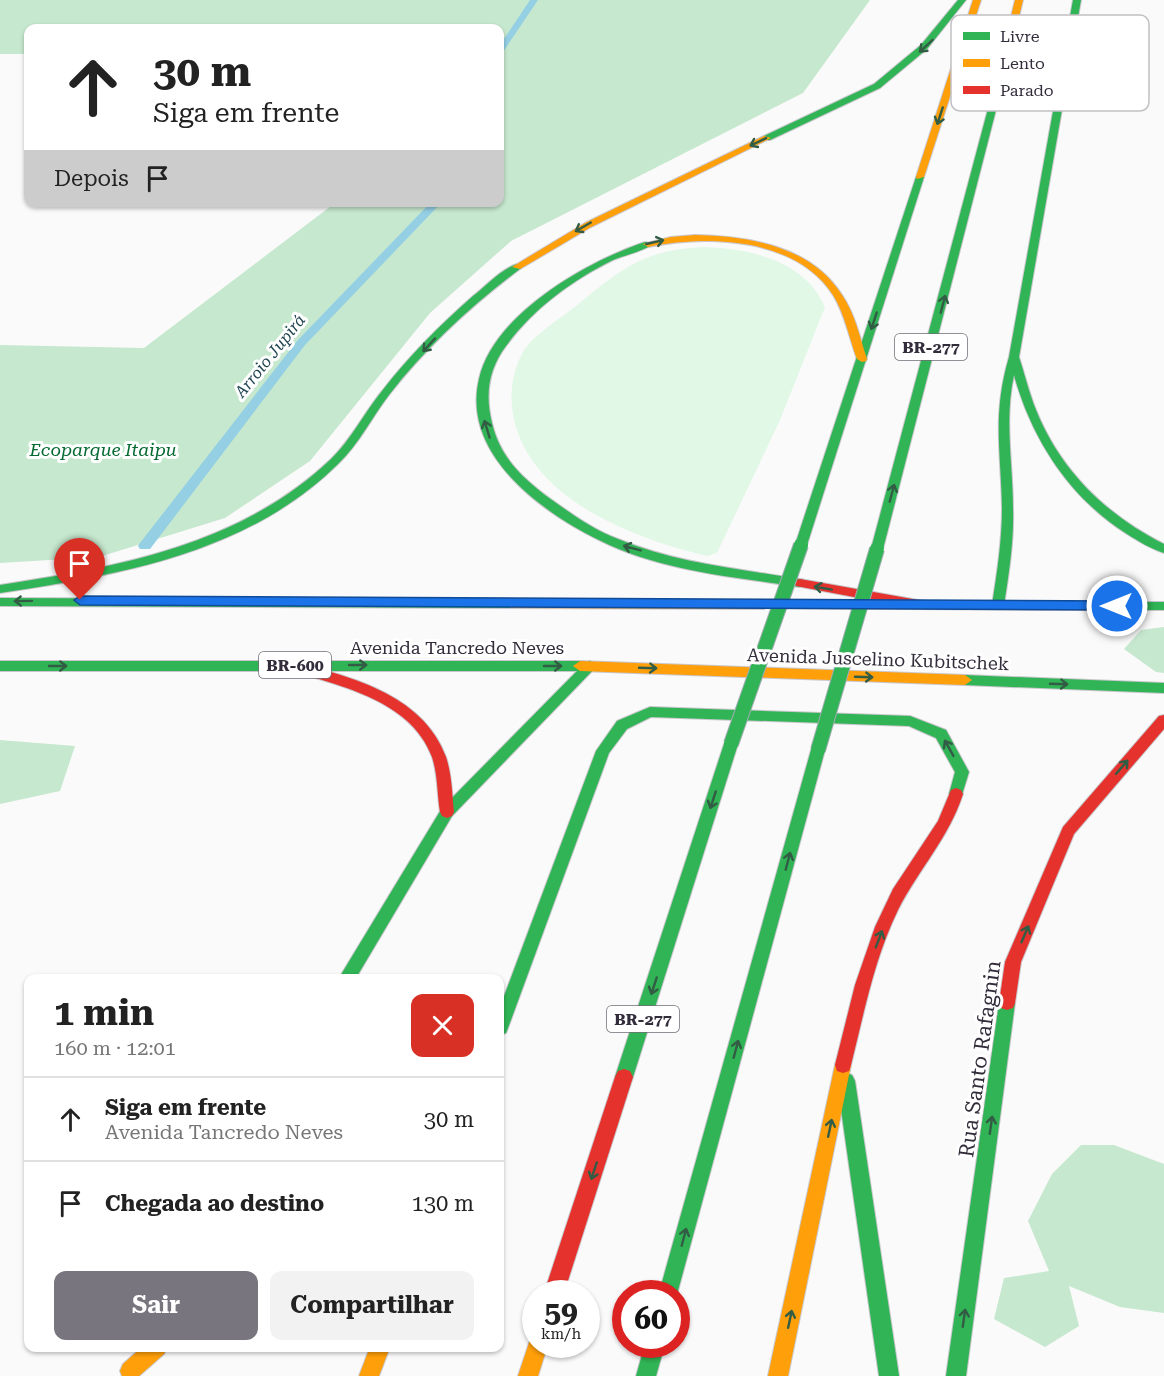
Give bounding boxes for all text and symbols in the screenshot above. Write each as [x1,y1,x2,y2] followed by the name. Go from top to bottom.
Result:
[951,15,1149,111] legend
[1000,27,1040,46] text: Livre
[919,38,934,53] one-way arrow
[153,47,251,96] text: 30 m
[54,48,132,126] icon: ahead
[1000,54,1045,73] text: Lento
[1000,81,1054,100] text: Parado
[153,97,339,129] text: Siga em frente
[934,106,945,125] one-way arrow
[750,137,768,149] one-way arrow
[141,162,174,195] icon: arrive
[54,166,129,191] text: Depois
[575,222,592,234] one-way arrow
[645,235,664,247] one-way arrow
[937,295,949,314] one-way arrow
[230,311,309,402] water label: Arroio Jupirá
[868,311,879,330] one-way arrow
[895,334,967,360] road number: BR-277
[422,337,436,352] one-way arrow
[481,420,492,439] one-way arrow
[28,439,177,460] park label: Ecoparque Itaipu
[887,484,898,503] one-way arrow
[54,538,105,600] pin
[623,542,642,554] one-way arrow
[63,547,96,580] icon: arrive
[1085,574,1149,638] position arrow
[814,582,833,593] one-way arrow
[14,595,34,607] one-way arrow
[350,637,564,658] street label: Avenida Tancredo Neves
[747,644,1009,674] street label: Avenida Juscelino Kubitschek
[259,652,331,678] road number: BR-600
[348,659,368,671] one-way arrow
[48,660,68,672] one-way arrow
[543,660,563,672] one-way arrow
[638,663,658,674] one-way arrow
[854,671,874,682] one-way arrow
[1049,679,1068,690] one-way arrow
[943,740,955,757] one-way arrow
[1115,760,1129,775] one-way arrow
[707,790,718,809] one-way arrow
[783,851,794,870] one-way arrow
[1020,925,1031,943] one-way arrow
[874,931,885,949] one-way arrow
[954,959,1006,1159] street label: Rua Santo Rafagnin
[647,976,658,995] one-way arrow
[54,992,154,1034] text: 1 min
[411,994,474,1057] button: close
[607,1006,679,1032] road number: BR-277
[54,1036,176,1060] text: 160 m · 12:01
[731,1039,742,1058] one-way arrow
[105,1095,266,1120] text: Siga em frente
[54,1103,87,1136] icon: ahead
[424,1107,474,1132] text: 30 m
[985,1115,996,1135] one-way arrow
[825,1119,836,1138] one-way arrow
[105,1120,343,1144] text: Avenida Tancredo Neves
[587,1161,598,1180] one-way arrow
[54,1187,87,1220] icon: arrive
[105,1191,324,1216] text: Chegada ao destino
[411,1191,474,1216] text: 130 m
[679,1227,691,1246] one-way arrow
[54,1271,258,1340] button: Sair
[270,1271,474,1340] button: Compartilhar
[612,1280,690,1358] speed limit sign: 60
[544,1294,578,1329] text: 59
[785,1309,796,1329] one-way arrow
[959,1309,970,1328] one-way arrow
[541,1325,581,1343] text: km/h

